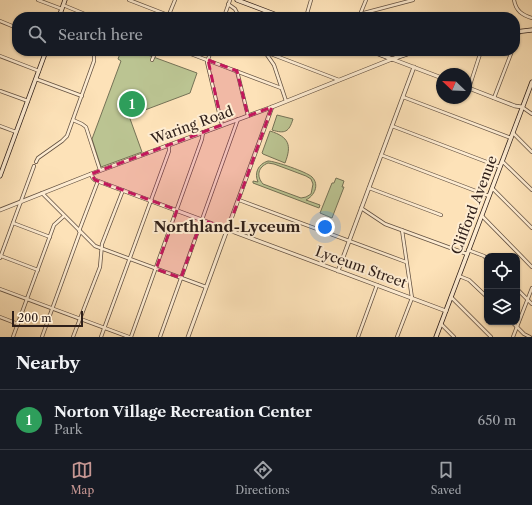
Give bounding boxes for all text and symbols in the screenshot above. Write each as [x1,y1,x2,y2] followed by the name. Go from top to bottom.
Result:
[12,12,520,56] search box
[26,23,48,45] icon: search
[58,25,143,44] text: Search here
[436,68,472,104] north arrow
[119,89,145,119] pin: 1
[148,102,236,149] street label: Waring Road
[447,153,501,257] street label: Clifford Avenue
[153,217,301,236] district label: Northland-Lyceum
[315,217,335,237] your location
[313,242,409,292] street label: Lyceum Street
[484,253,520,325] map controls
[484,253,520,289] button: locate
[484,289,520,325] button: layers
[12,309,83,328] scale bar
[18,311,51,325] text: 200 m
[16,353,80,373] text: Nearby
[54,402,312,421] text: Norton Village Recreation Center
[26,412,32,428] text: 1
[478,412,516,428] text: 650 m
[54,421,82,437] text: Park
[71,459,94,497] tab: Map
[235,459,290,497] tab: Directions
[431,459,461,497] tab: Saved

